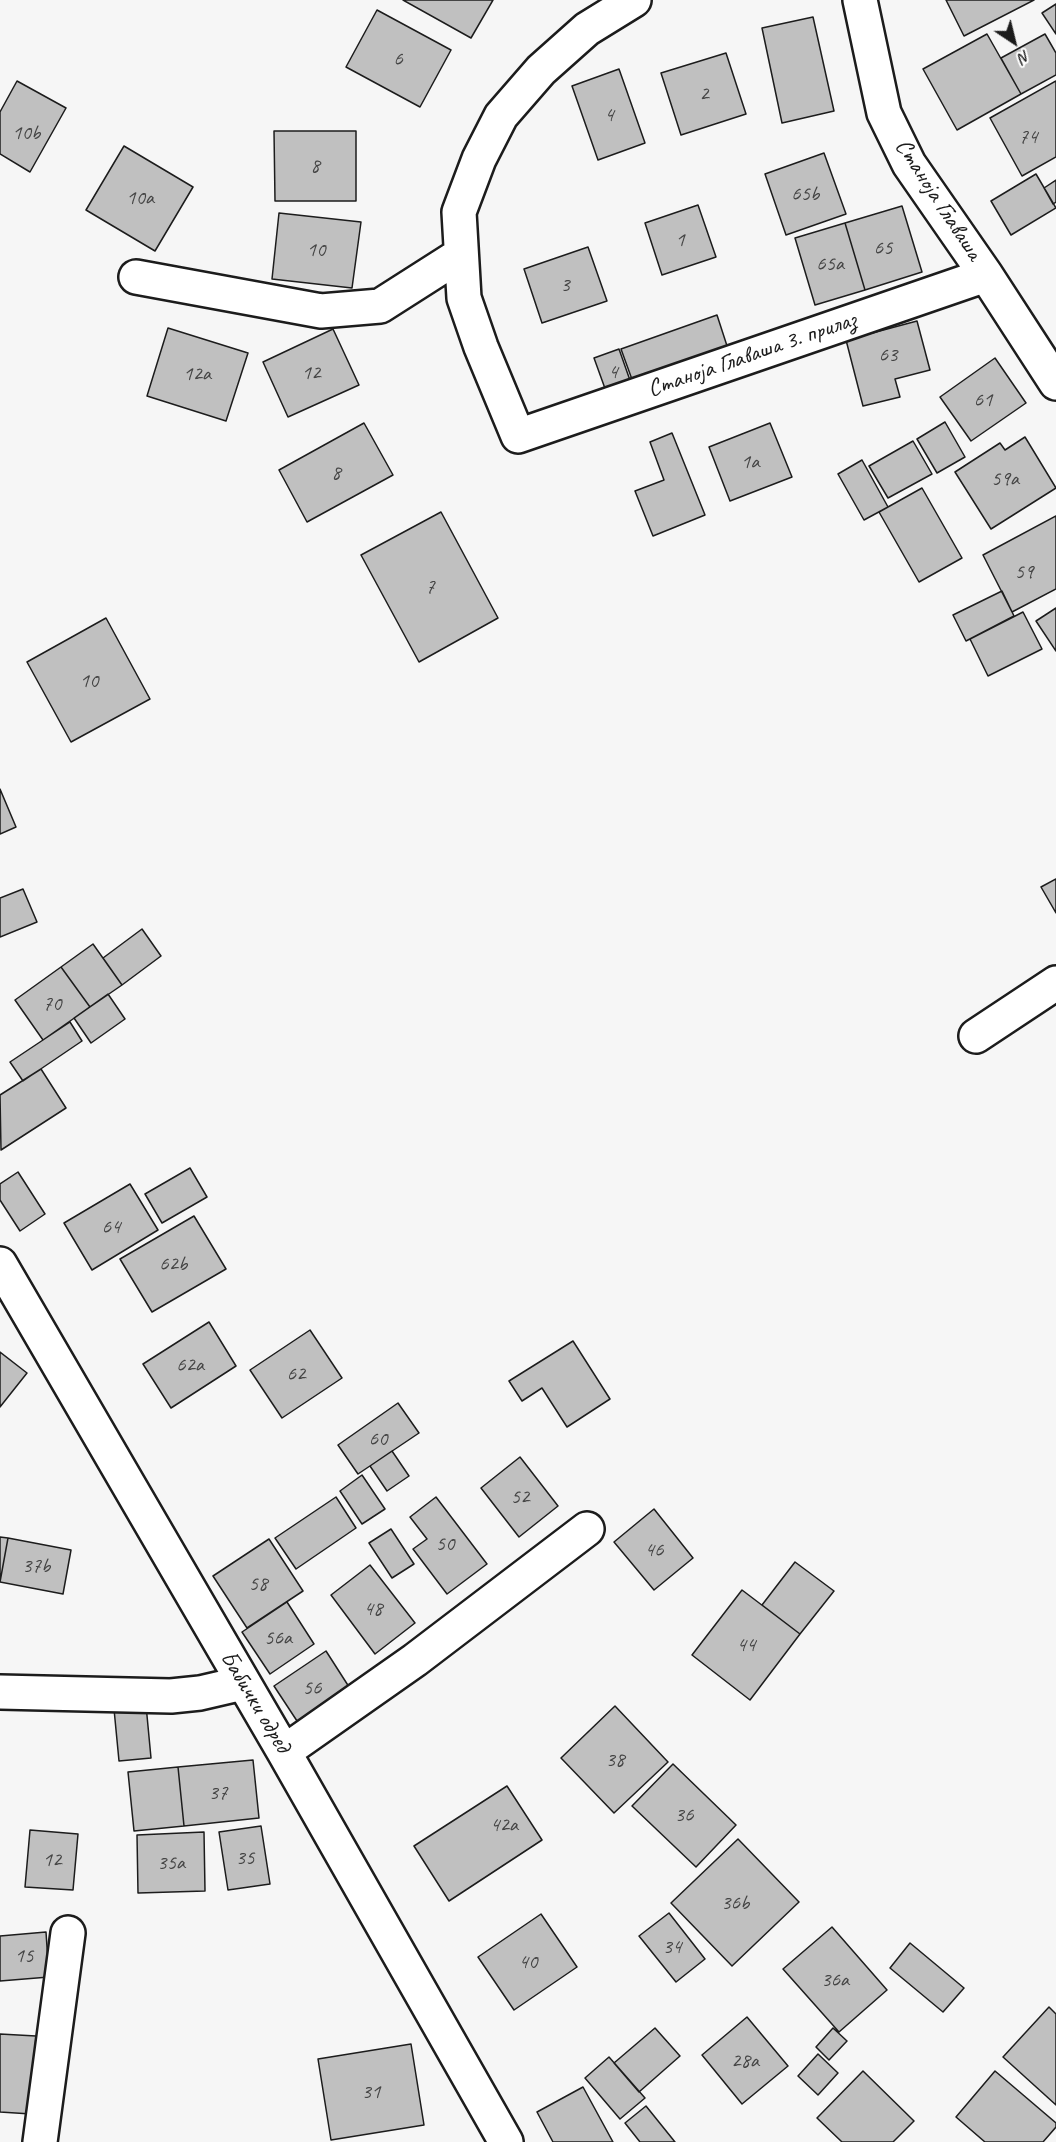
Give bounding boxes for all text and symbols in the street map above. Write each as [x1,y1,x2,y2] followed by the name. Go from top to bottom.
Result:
[984,12,1044,72] north arrow
[393,46,403,72] house number: 6
[1015,46,1034,68] text: N
[699,81,709,107] house number: 2
[604,102,614,128] house number: 4
[12,120,40,146] house number: 10b
[1019,124,1037,150] house number: 74
[888,134,988,266] street label: Станоја Главаша
[310,153,320,179] house number: 8
[791,181,819,207] house number: 65b
[126,185,154,211] house number: 10a
[675,227,685,253] house number: 1
[874,235,892,261] house number: 65
[307,237,325,263] house number: 10
[816,251,844,277] house number: 65a
[560,272,570,298] house number: 3
[644,306,860,404] street label: Станоја Главаша 3. прилаз
[879,342,897,368] house number: 63
[608,359,618,385] house number: 4
[302,360,320,386] house number: 12
[183,361,211,387] house number: 12a
[974,387,992,413] house number: 61
[741,449,759,475] house number: 1a
[331,460,341,486] house number: 8
[991,466,1019,492] house number: 59a
[1015,559,1033,585] house number: 59
[425,574,435,600] house number: 7
[80,668,98,694] house number: 10
[43,991,61,1017] house number: 70
[102,1214,120,1240] house number: 64
[159,1251,187,1277] house number: 62b
[176,1352,204,1378] house number: 62a
[287,1361,305,1387] house number: 62
[369,1426,387,1452] house number: 60
[511,1484,529,1510] house number: 52
[436,1531,454,1557] house number: 50
[645,1537,663,1563] house number: 46
[22,1553,50,1579] house number: 37b
[249,1571,267,1597] house number: 58
[364,1596,382,1622] house number: 48
[264,1625,292,1651] house number: 56a
[737,1632,755,1658] house number: 44
[213,1646,297,1758] street label: Бабички одред
[303,1675,321,1701] house number: 56
[606,1747,624,1773] house number: 38
[209,1780,227,1806] house number: 37
[675,1802,693,1828] house number: 36
[490,1812,518,1838] house number: 42a
[236,1845,254,1871] house number: 35
[43,1847,61,1873] house number: 12
[157,1850,185,1876] house number: 35a
[721,1890,749,1916] house number: 36b
[663,1934,681,1960] house number: 34
[15,1943,33,1969] house number: 15
[519,1949,537,1975] house number: 40
[821,1967,849,1993] house number: 36a
[731,2048,759,2074] house number: 28a
[362,2079,380,2105] house number: 31

